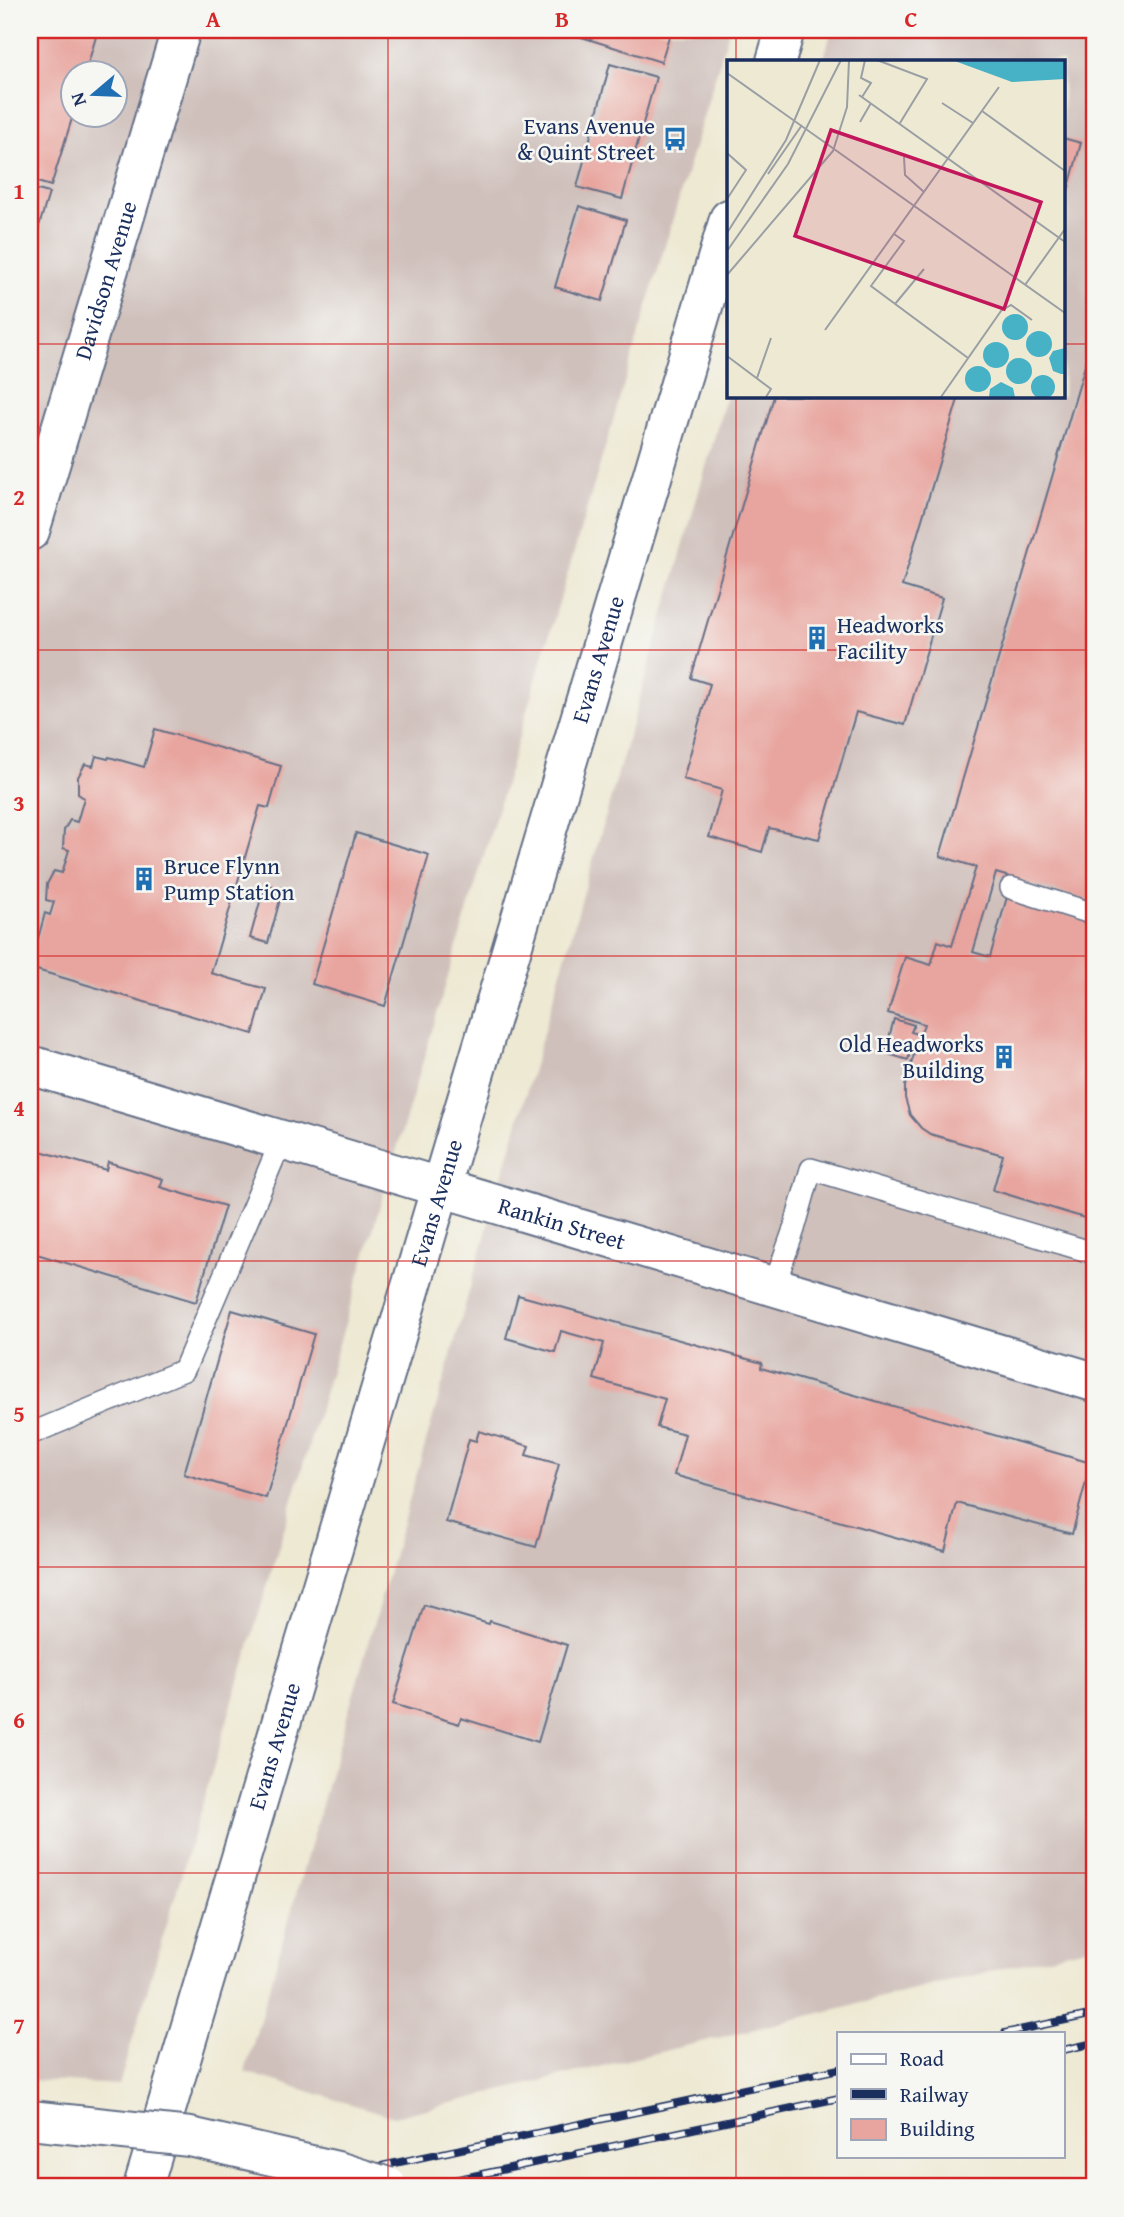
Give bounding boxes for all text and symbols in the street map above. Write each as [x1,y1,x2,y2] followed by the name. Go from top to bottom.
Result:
[206,2,221,35] text: A
[555,2,569,35] text: B
[904,2,918,35] text: C
[60,60,130,130] north arrow
[727,60,1064,397] inset map
[63,89,93,110] text: N
[517,109,655,168] place label: Evans Avenue & Quint Street
[661,125,689,153] bus stop icon: Evans Avenue & Quint Street
[13,174,25,207] text: 1
[66,197,145,363] street label: Davidson Avenue
[13,480,25,513] text: 2
[563,591,632,727] street label: Evans Avenue
[837,608,944,667] place label: Headworks Facility
[803,624,831,652] building icon: Headworks Facility
[13,786,25,819] text: 3
[164,849,295,908] place label: Bruce Flynn Pump Station
[130,865,158,893] building icon: Bruce Flynn Pump Station
[839,1027,985,1086] place label: Old Headworks Building
[990,1043,1018,1071] building icon: Old Headworks Building
[13,1091,25,1124] text: 4
[401,1135,470,1270] street label: Evans Avenue
[494,1188,630,1258] street label: Rankin Street
[13,1397,25,1430] text: 5
[239,1678,308,1814] street label: Evans Avenue
[13,1703,25,1736] text: 6
[13,2009,25,2042] text: 7
[837,2032,1064,2158] legend
[900,2043,945,2074] text: Road
[900,2079,969,2110] text: Railway
[900,2113,975,2144] text: Building

